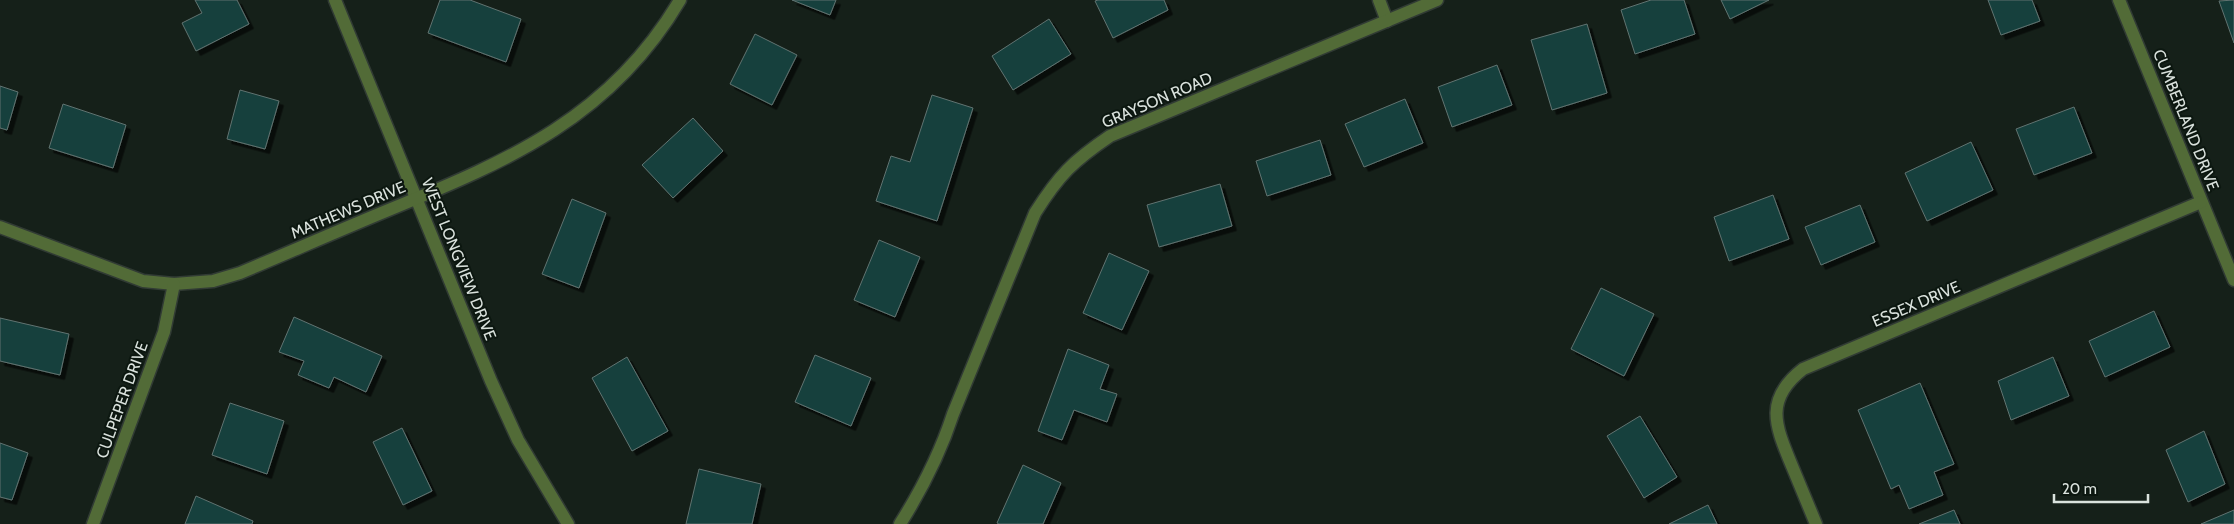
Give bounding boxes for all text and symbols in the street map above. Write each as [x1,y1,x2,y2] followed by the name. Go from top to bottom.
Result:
[2149,47,2223,194] street label: CUMBERLAND DRIVE
[1099,68,1215,132] street label: GRAYSON ROAD
[418,175,500,343] street label: WEST LONGVIEW DRIVE
[288,177,408,243] street label: MATHEWS DRIVE
[1869,277,1963,331] street label: ESSEX DRIVE
[92,339,152,461] street label: CULPEPER DRIVE
[2054,472,2148,504] scale bar
[2062,480,2097,498] text: 20 m

